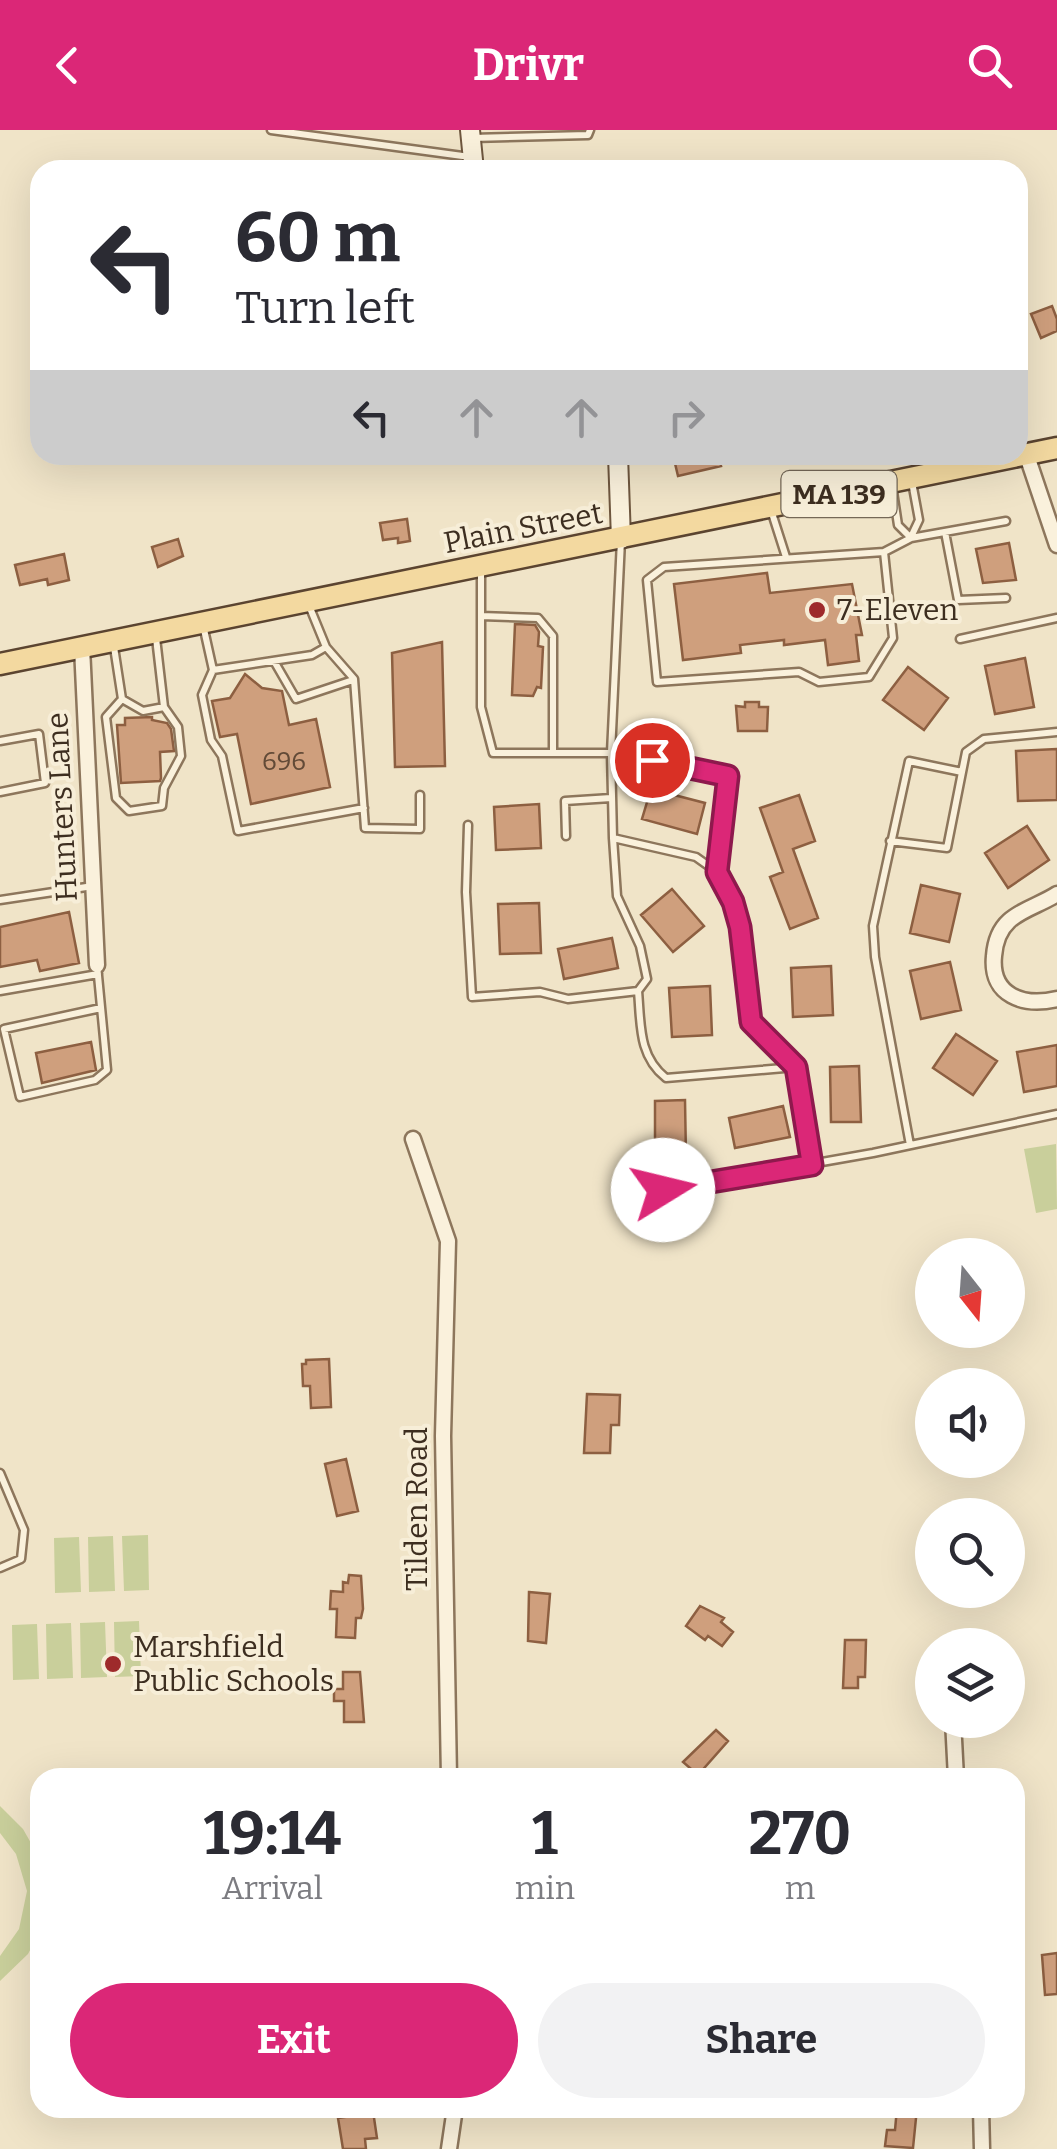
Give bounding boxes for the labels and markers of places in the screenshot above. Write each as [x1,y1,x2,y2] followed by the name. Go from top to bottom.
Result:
[837,592,958,628] place label: 7-Eleven
[806,599,828,621] marker: 7-Eleven
[610,718,695,803] pin
[133,1629,334,1699] place label: Marshfield Public Schools
[102,1653,124,1675] marker: Marshfield Public Schools

